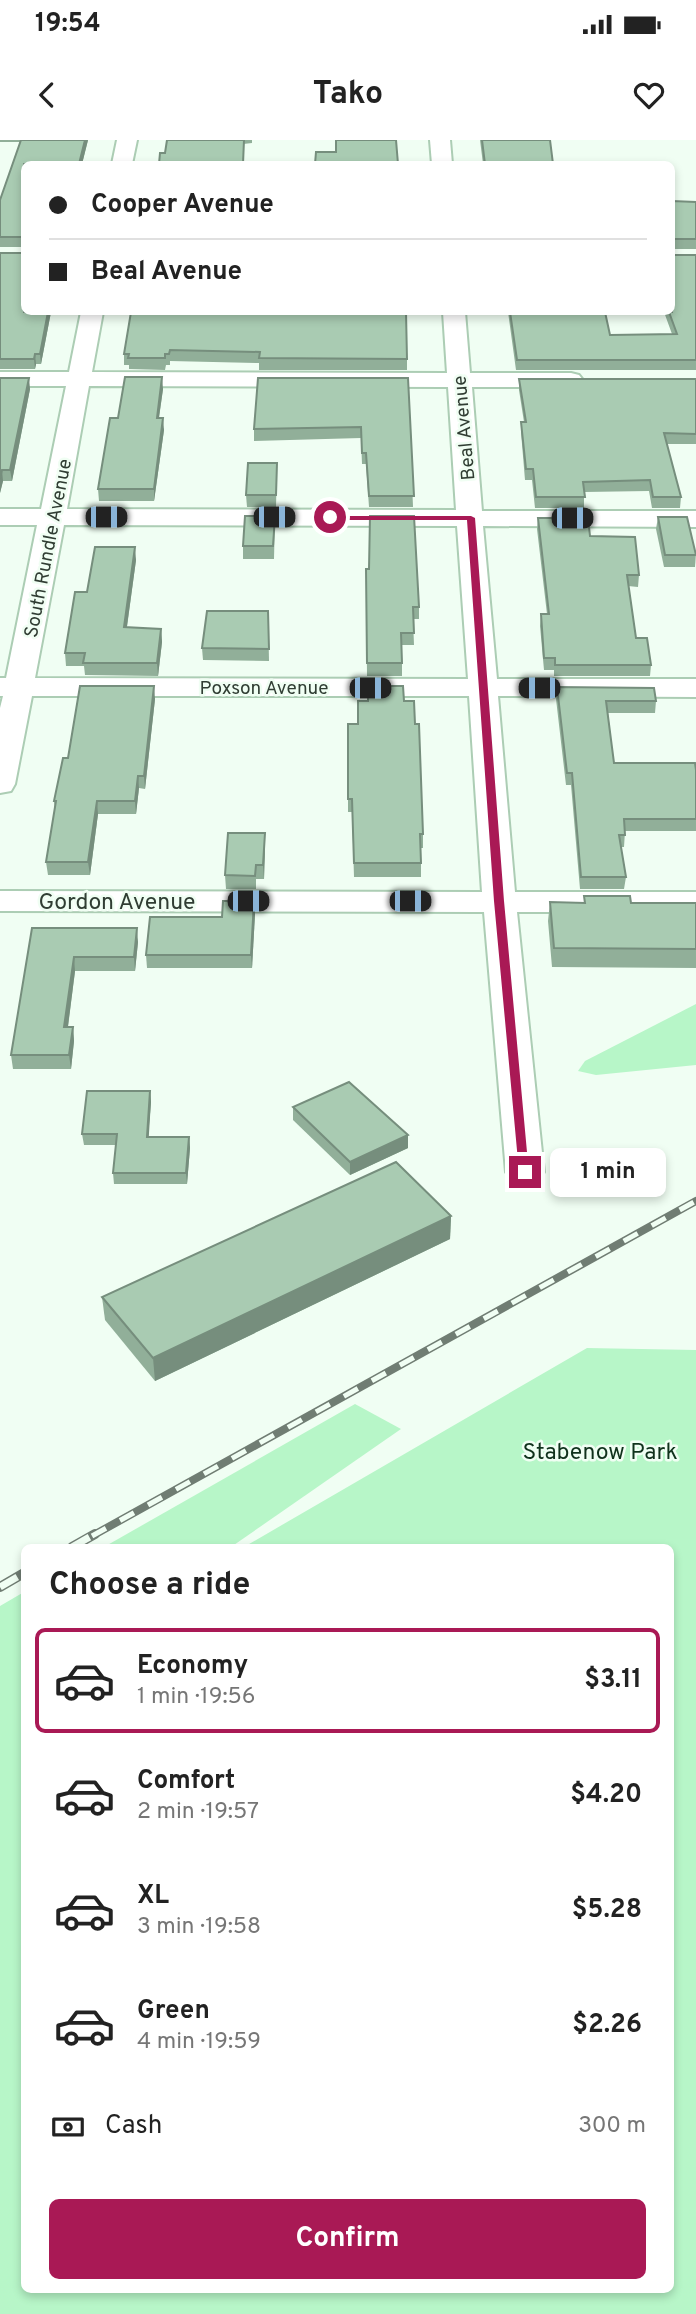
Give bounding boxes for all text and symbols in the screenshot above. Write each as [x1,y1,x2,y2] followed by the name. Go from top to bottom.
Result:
[35,8,101,41] text: 19:54
[313,75,383,115] text: Tako
[28,76,66,114] icon: back
[630,76,668,114] icon: heart
[91,189,274,222] text: Cooper Avenue
[91,256,242,289] text: Beal Avenue
[448,374,482,481] street label: Beal Avenue
[20,457,78,640] street label: South Rundle Avenue
[314,501,346,533] route start
[86,507,128,528] car
[254,507,296,528] car
[552,508,594,529] car
[200,677,328,701] street label: Poxson Avenue
[350,678,392,699] car
[519,678,561,699] car
[39,889,195,918] street label: Gordon Avenue
[228,891,270,912] car
[390,891,432,912] car
[550,1147,665,1196] callout: 1 min
[509,1156,541,1188] route end
[580,1158,636,1187] text: 1 min
[522,1439,678,1468] park label: Stabenow Park
[49,1566,250,1606] text: Choose a ride
[53,1649,116,1712] icon: car
[137,1650,248,1683] text: Economy
[584,1664,642,1697] text: $3.11
[137,1683,256,1712] text: 1 min · 19:56
[53,1764,116,1827] icon: car
[137,1765,235,1798] text: Comfort
[570,1779,642,1812] text: $4.20
[137,1798,259,1827] text: 2 min · 19:57
[53,1879,116,1942] icon: car
[137,1880,169,1913] text: XL
[572,1894,642,1927] text: $5.28
[137,1913,261,1942] text: 3 min · 19:58
[53,1994,116,2057] icon: car
[137,1995,210,2028] text: Green
[572,2009,642,2042] text: $2.26
[137,2028,261,2057] text: 4 min · 19:59
[49,2108,87,2146] icon: cash
[105,2110,162,2143] text: Cash
[578,2112,646,2141] text: 300 m
[49,2199,646,2279] button: Confirm

